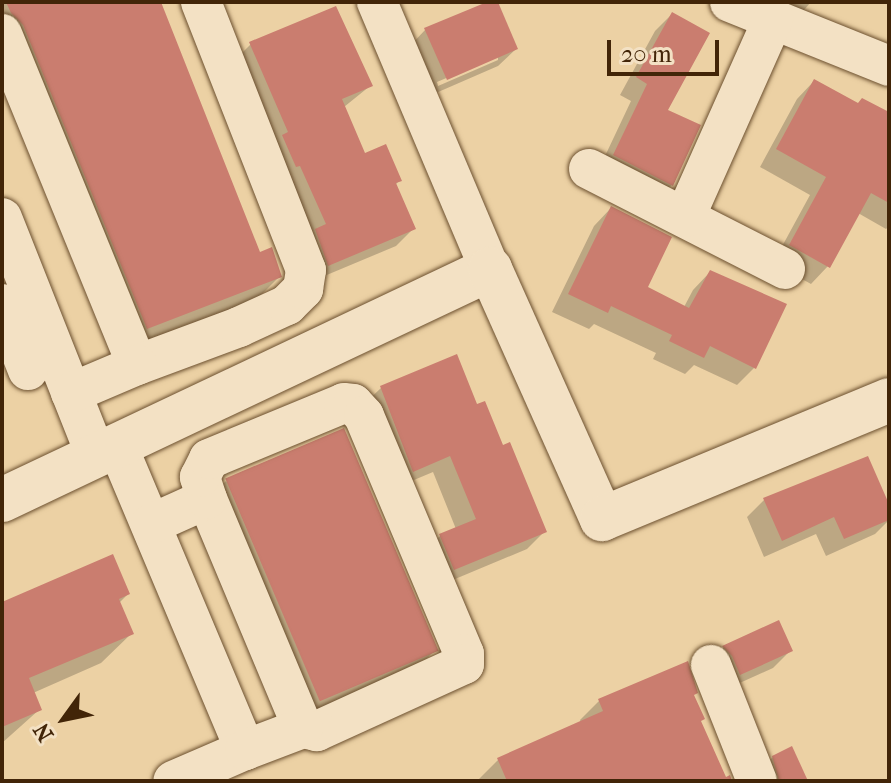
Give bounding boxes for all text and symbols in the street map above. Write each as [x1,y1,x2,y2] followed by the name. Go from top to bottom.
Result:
[611,24,723,74] scale bar
[621,40,672,68] text: 20 m
[24,679,104,759] north arrow
[28,718,59,746] text: N

